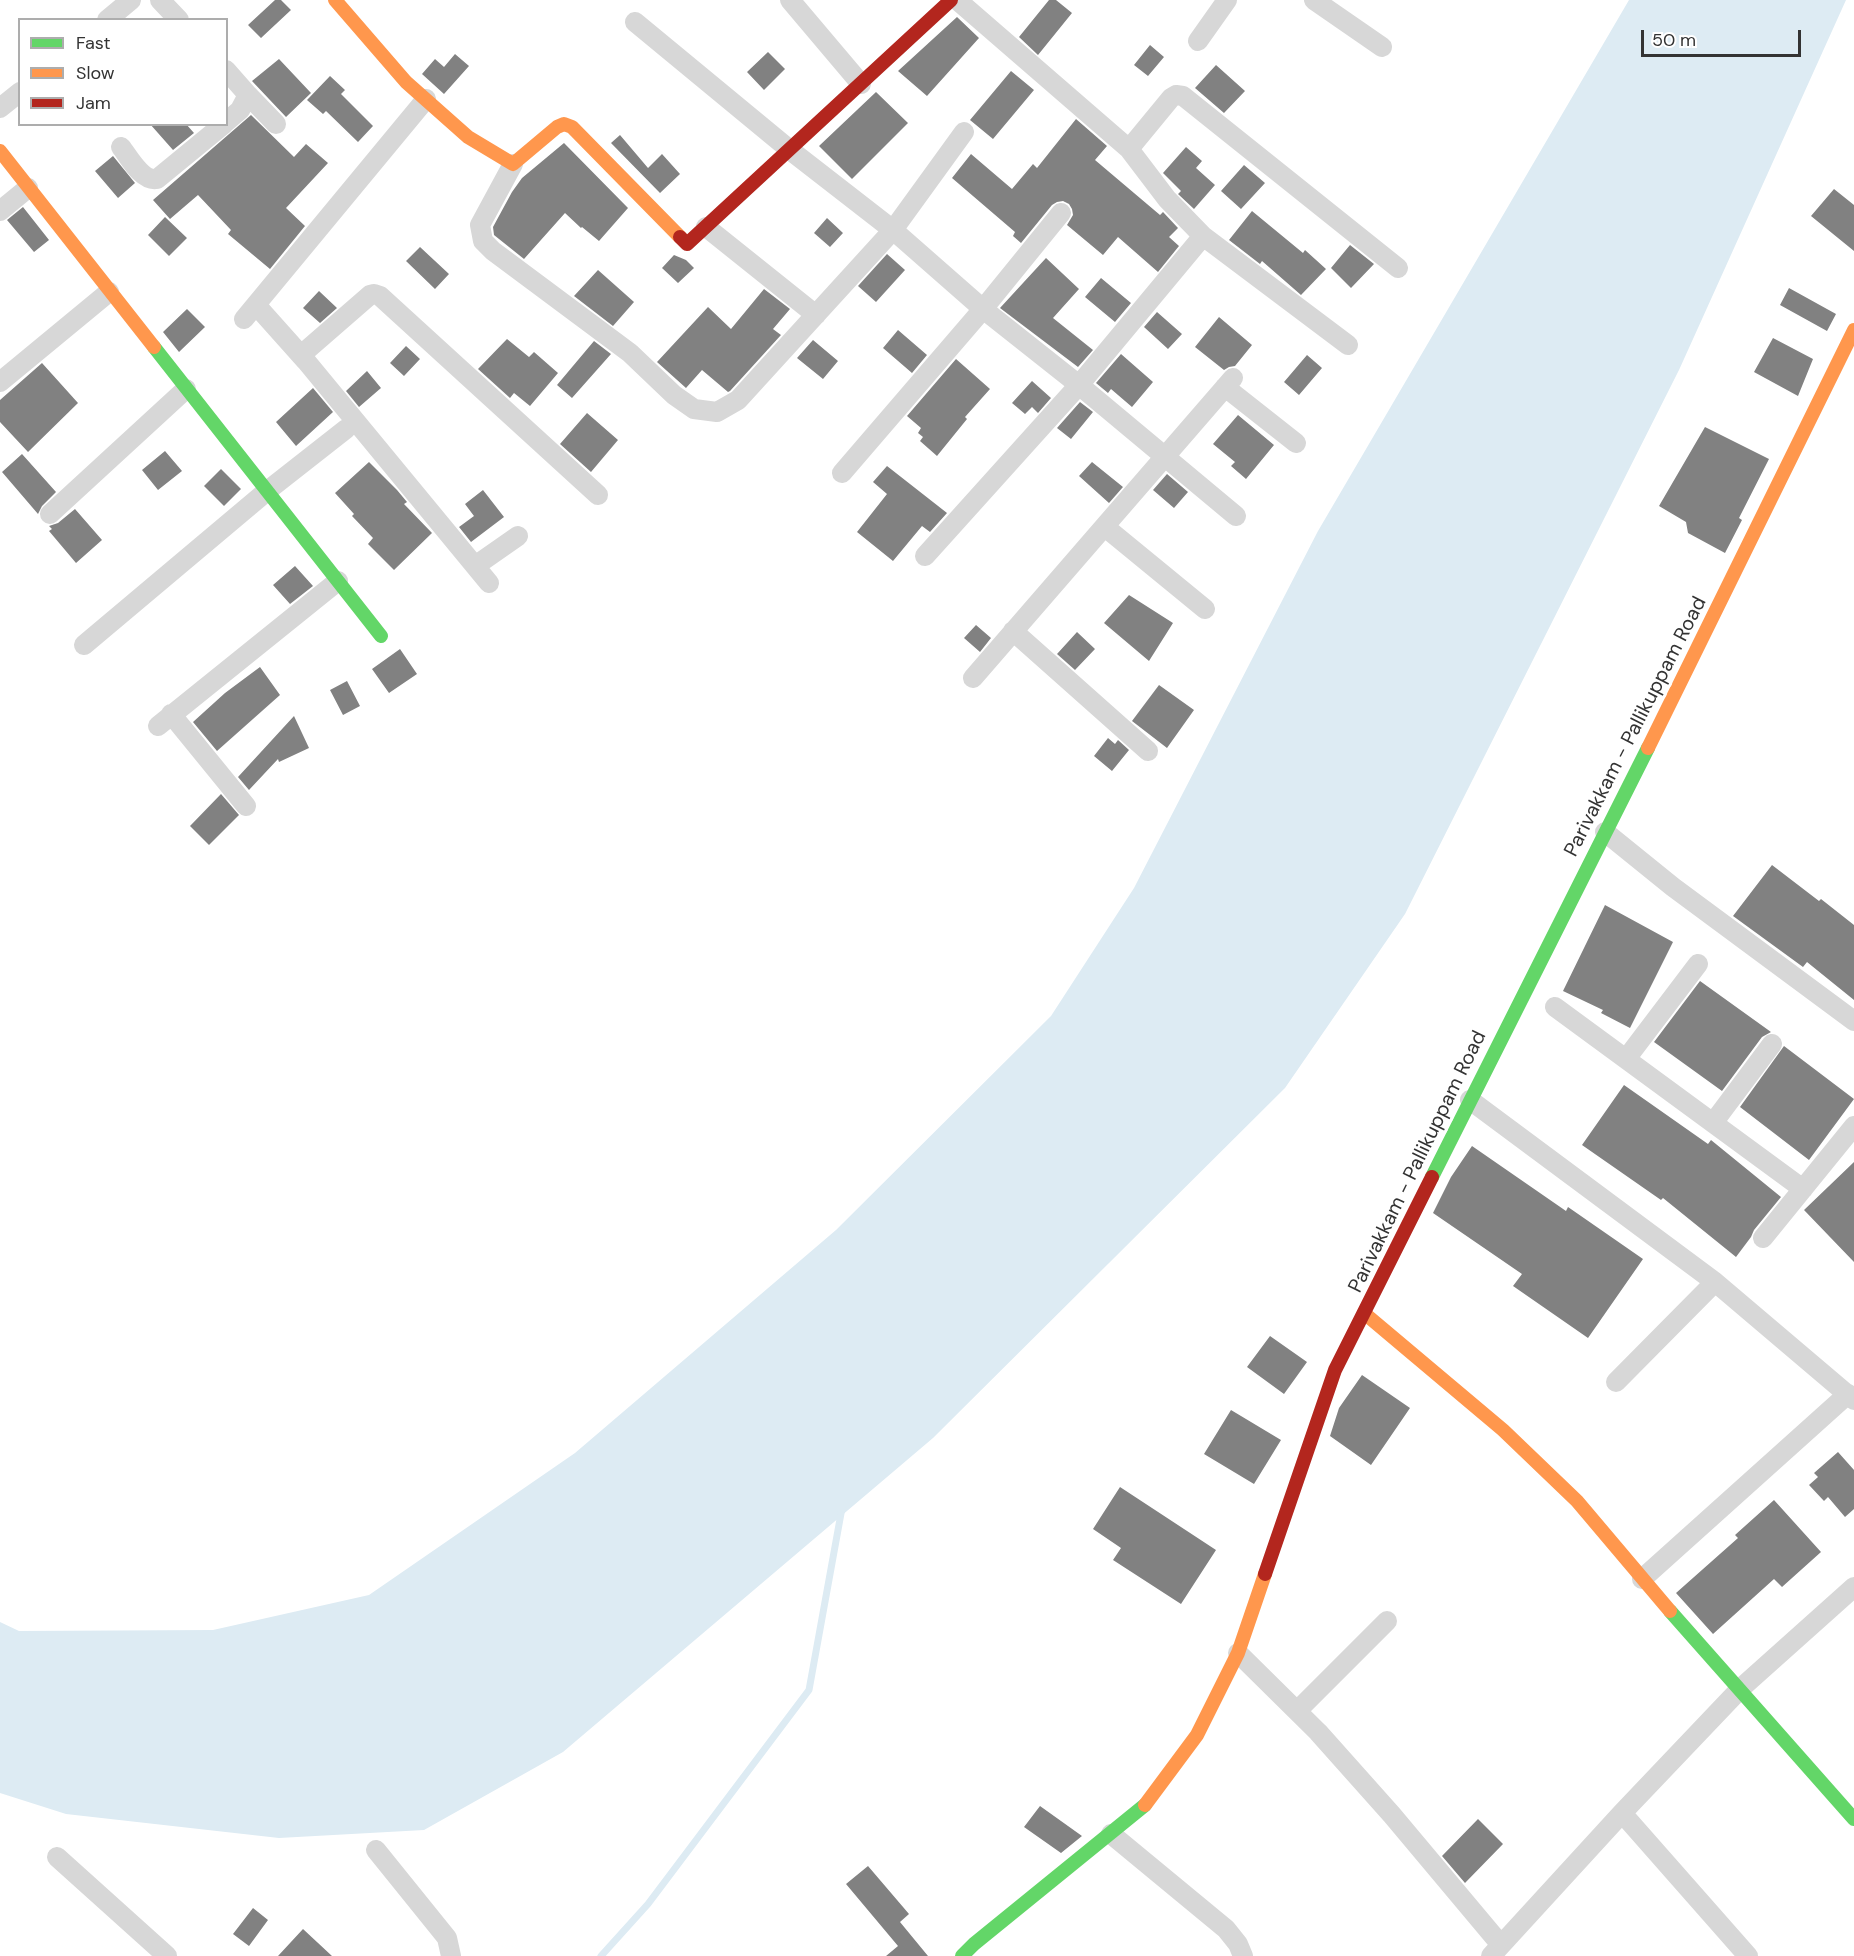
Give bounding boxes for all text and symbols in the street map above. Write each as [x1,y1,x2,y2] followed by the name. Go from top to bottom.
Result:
[18,18,228,126] legend
[1644,18,1804,56] scale bar
[1652,28,1696,52] text: 50 m
[76,31,111,55] text: Fast
[76,61,115,85] text: Slow
[76,91,111,115] text: Jam
[1560,593,1712,861] street label: Parivakkam - Pallikuppam Road
[1344,1027,1492,1297] street label: Parivakkam - Pallikuppam Road

